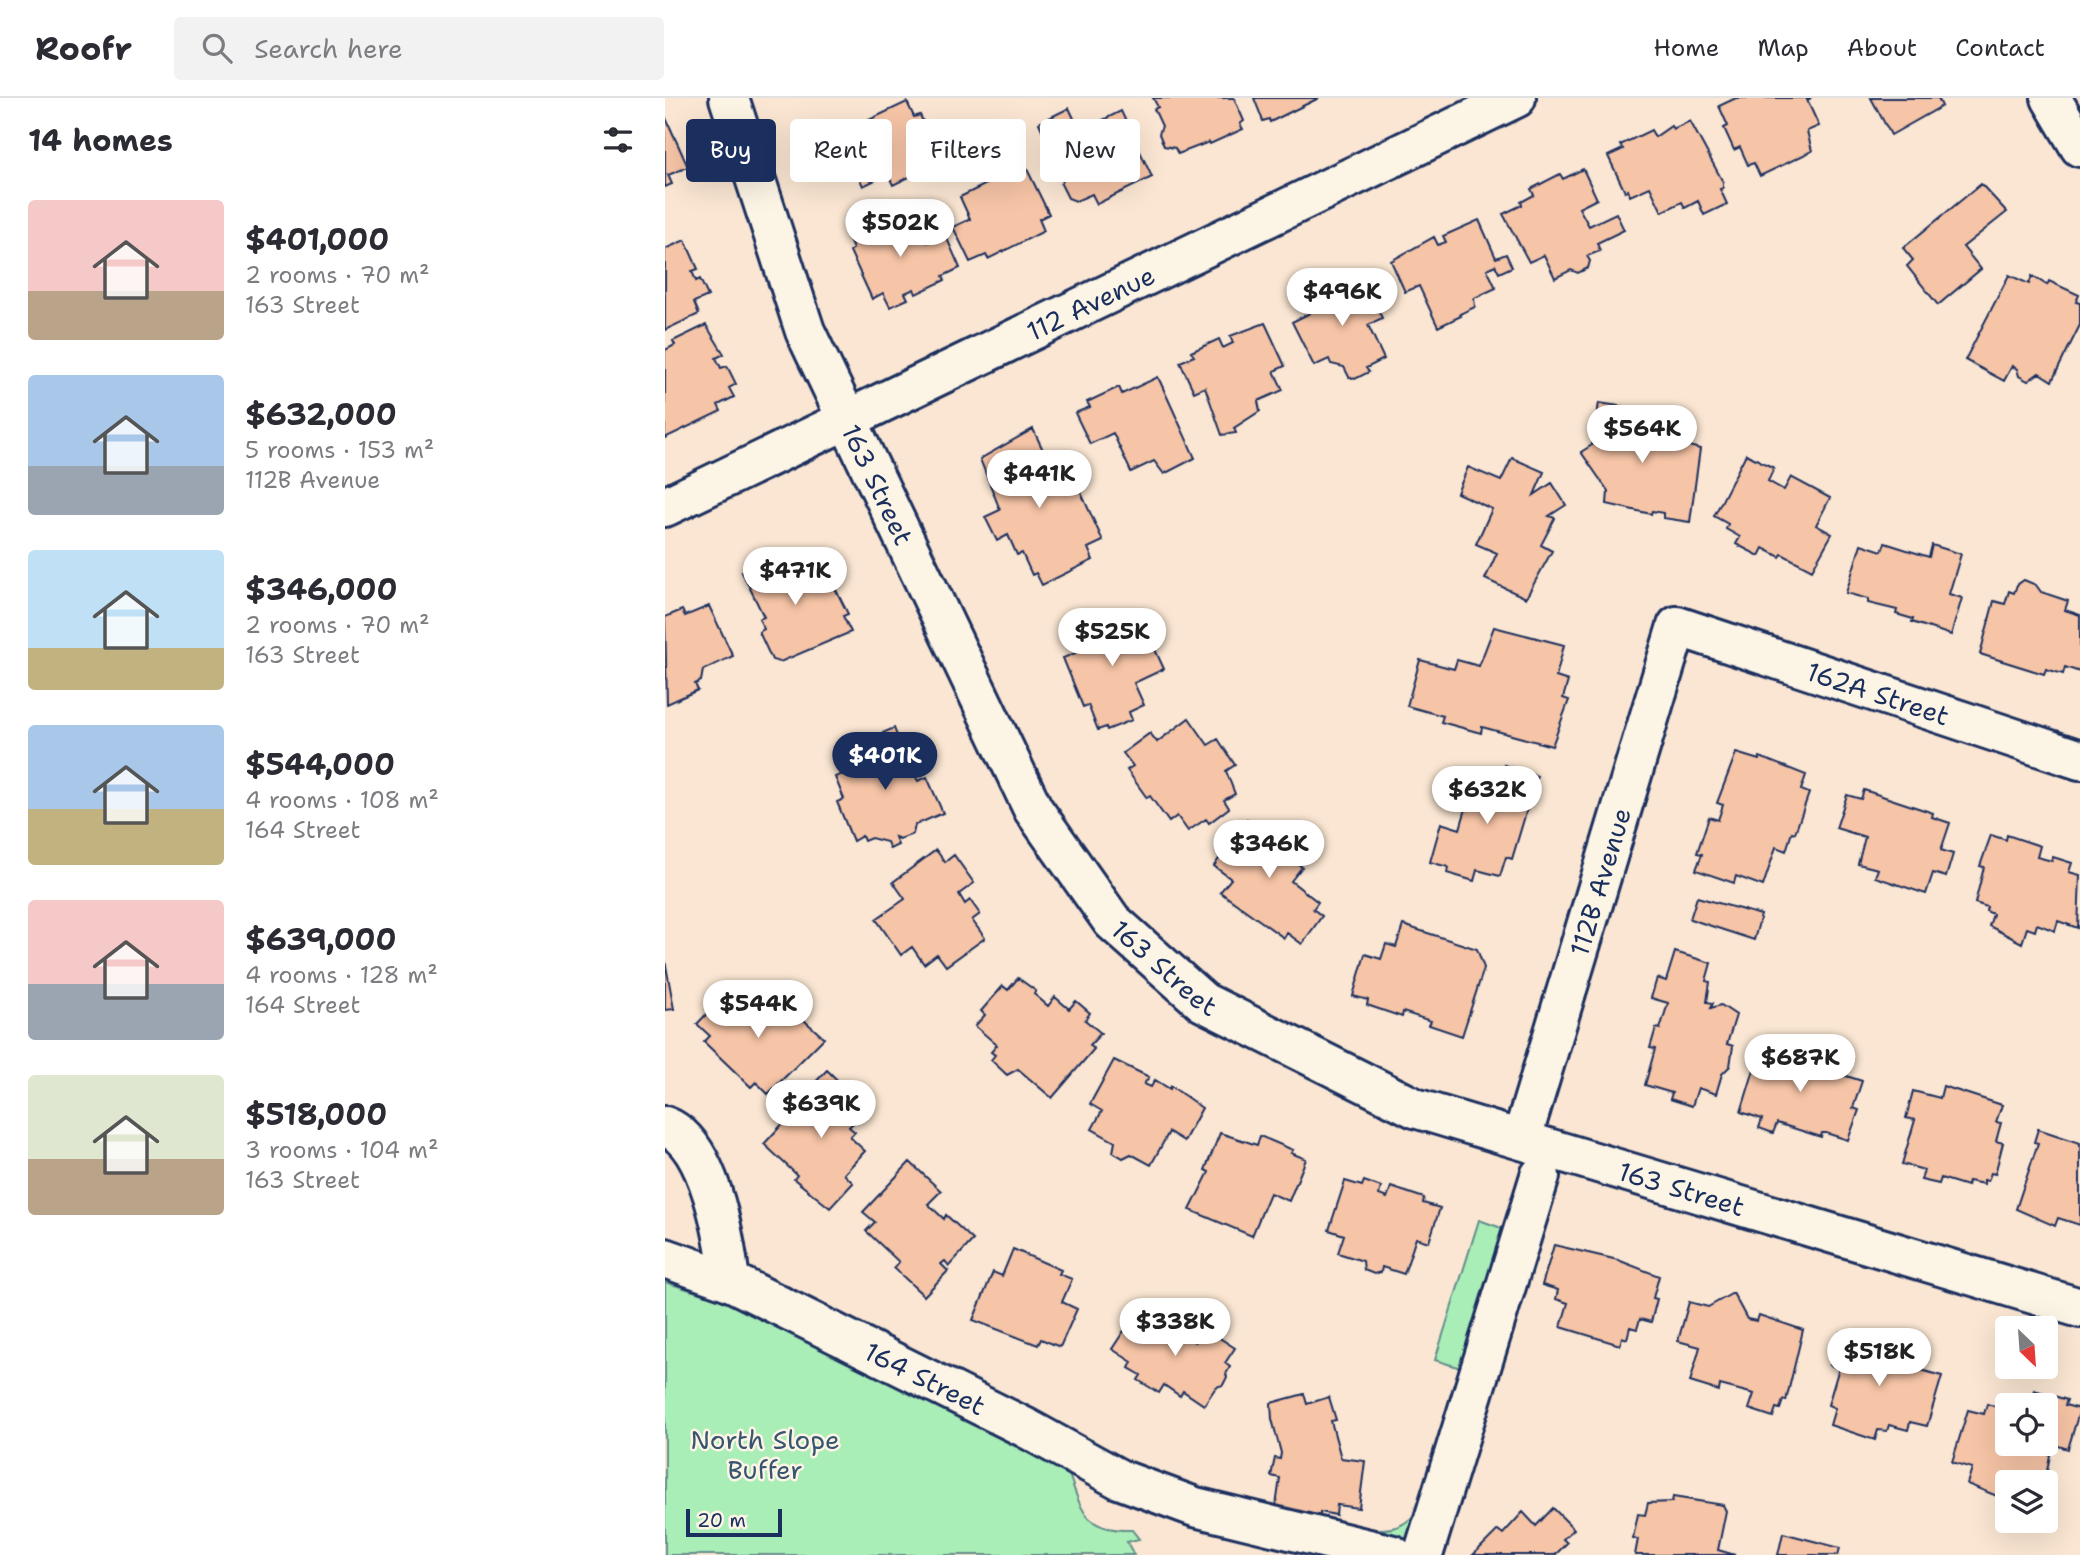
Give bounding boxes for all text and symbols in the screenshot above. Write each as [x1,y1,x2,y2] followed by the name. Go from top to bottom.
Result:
[174,17,664,80] search box
[35,26,132,71] text: Roofr
[198,29,236,67] icon: search
[254,31,403,66] text: Search here
[1653,32,1719,64] text: Home
[1757,32,1809,64] text: Map
[1847,32,1917,64] text: About
[1955,32,2045,64] text: Contact
[686,119,776,182] chip: Buy
[790,119,892,182] chip: Rent
[906,119,1026,182] chip: Filters
[1040,119,1140,182] chip: New
[28,120,173,161] text: 14 homes
[599,121,637,159] icon: filters
[851,200,949,259] pin: $502K
[861,207,939,237] text: $502K
[245,219,389,260] text: $401,000
[84,228,168,312] icon: home
[1021,257,1160,348] street label: 112 Avenue
[245,260,430,290] text: 2 rooms · 70 m²
[1293,268,1391,328] pin: $496K
[1303,276,1381,306] text: $496K
[245,290,360,320] text: 163 Street
[245,394,397,435] text: $632,000
[84,403,168,487] icon: home
[1593,406,1691,465] pin: $564K
[1603,413,1681,443] text: $564K
[834,418,922,551] street label: 163 Street
[245,435,434,465] text: 5 rooms · 153 m²
[990,450,1088,510] pin: $441K
[1003,458,1075,488] text: $441K
[245,465,380,495] text: 112B Avenue
[746,547,844,607] pin: $471K
[759,555,831,585] text: $471K
[245,569,398,610] text: $346,000
[84,578,168,662] icon: home
[1063,608,1161,668] pin: $525K
[245,610,430,640] text: 2 rooms · 70 m²
[1074,616,1150,646] text: $525K
[245,640,360,670] text: 163 Street
[1803,653,1954,733] street label: 162A Street
[836,732,934,792] pin: $401K
[848,740,922,770] text: $401K
[245,744,395,785] text: $544,000
[84,753,168,837] icon: home
[1438,766,1536,826] pin: $632K
[1448,774,1526,804] text: $632K
[245,785,439,815] text: 4 rooms · 108 m²
[1561,803,1639,960] street label: 112B Avenue
[245,815,361,845] text: 164 Street
[1220,820,1318,880] pin: $346K
[1229,828,1309,858] text: $346K
[1104,911,1223,1024] street label: 163 Street
[245,919,397,960] text: $639,000
[84,928,168,1012] icon: home
[245,960,438,990] text: 4 rooms · 128 m²
[709,981,807,1040] pin: $544K
[719,988,797,1018] text: $544K
[245,990,361,1020] text: 164 Street
[1751,1034,1849,1094] pin: $687K
[1760,1042,1840,1072] text: $687K
[772,1080,870,1140] pin: $639K
[782,1088,860,1118] text: $639K
[245,1094,387,1135] text: $518,000
[84,1103,168,1187] icon: home
[245,1135,438,1165] text: 3 rooms · 104 m²
[1614,1153,1749,1224] street label: 163 Street
[245,1165,360,1195] text: 163 Street
[1126,1298,1224,1358] pin: $338K
[1136,1306,1214,1336] text: $338K
[1995,1316,2058,1379] north arrow
[1995,1316,2058,1533] map controls
[1830,1328,1928,1388] pin: $518K
[859,1333,992,1423] street label: 164 Street
[1843,1336,1915,1366] text: $518K
[1995,1393,2058,1456] button: locate
[690,1422,840,1487] park label: North Slope Buffer
[1995,1470,2058,1533] button: layers
[686,1506,782,1538] scale bar
[697,1508,746,1533] text: 20 m

